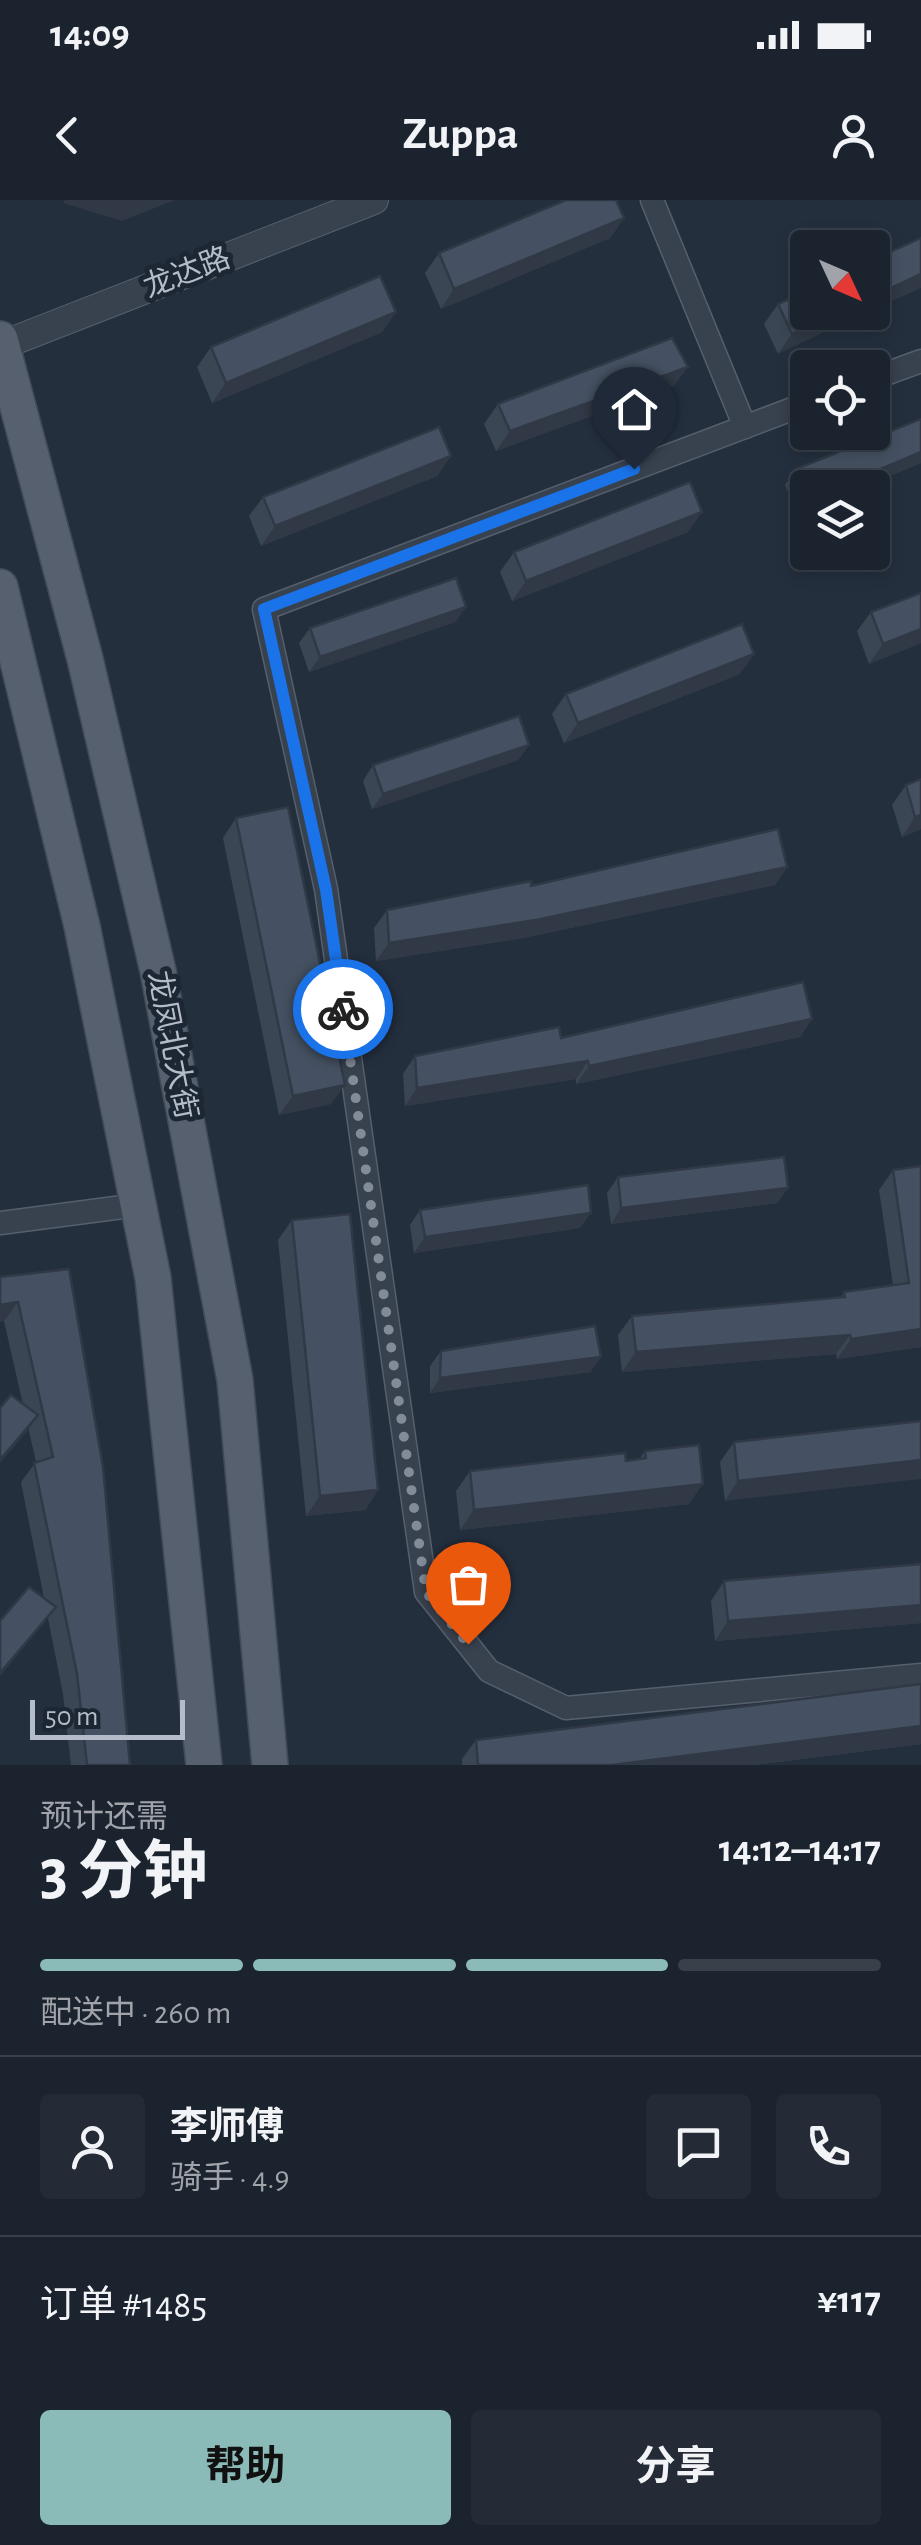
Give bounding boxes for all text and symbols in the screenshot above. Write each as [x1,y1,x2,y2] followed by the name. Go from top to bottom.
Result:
[50,16,130,54] text: 14:09
[40,108,95,163] icon: back
[826,108,881,163] icon: person
[403,112,518,157] text: Zuppa
[790,230,890,330] north arrow
[790,230,890,570] map controls
[139,241,234,303] street label: 龙达路
[790,350,890,450] button: locate
[592,367,677,470] pin
[607,382,662,437] icon: home
[790,470,890,570] button: layers
[293,959,393,1059] courier
[143,968,203,1121] street label: 龙凤北大街
[316,982,371,1037] icon: bike
[426,1542,511,1645] pin
[441,1557,496,1612] icon: bag
[30,1695,185,1740] scale bar
[45,1703,99,1731] text: 50 m
[40,1801,168,1833] text: 预计还需
[719,1831,881,1869] text: 14:12–14:17
[40,1841,208,1906] text: 3 分钟
[40,1997,231,2029] text: 配送中 · 260 m
[40,2094,145,2199] button: person
[646,2094,751,2199] button: chat
[776,2094,881,2199] button: phone
[170,2109,284,2147] text: 李师傅
[170,2162,290,2194] text: 骑手 · 4.9
[817,2282,881,2320] text: ¥117
[40,2287,207,2325] text: 订单 #1485
[40,2410,451,2525] button: 帮助
[471,2410,881,2525] button: 分享

